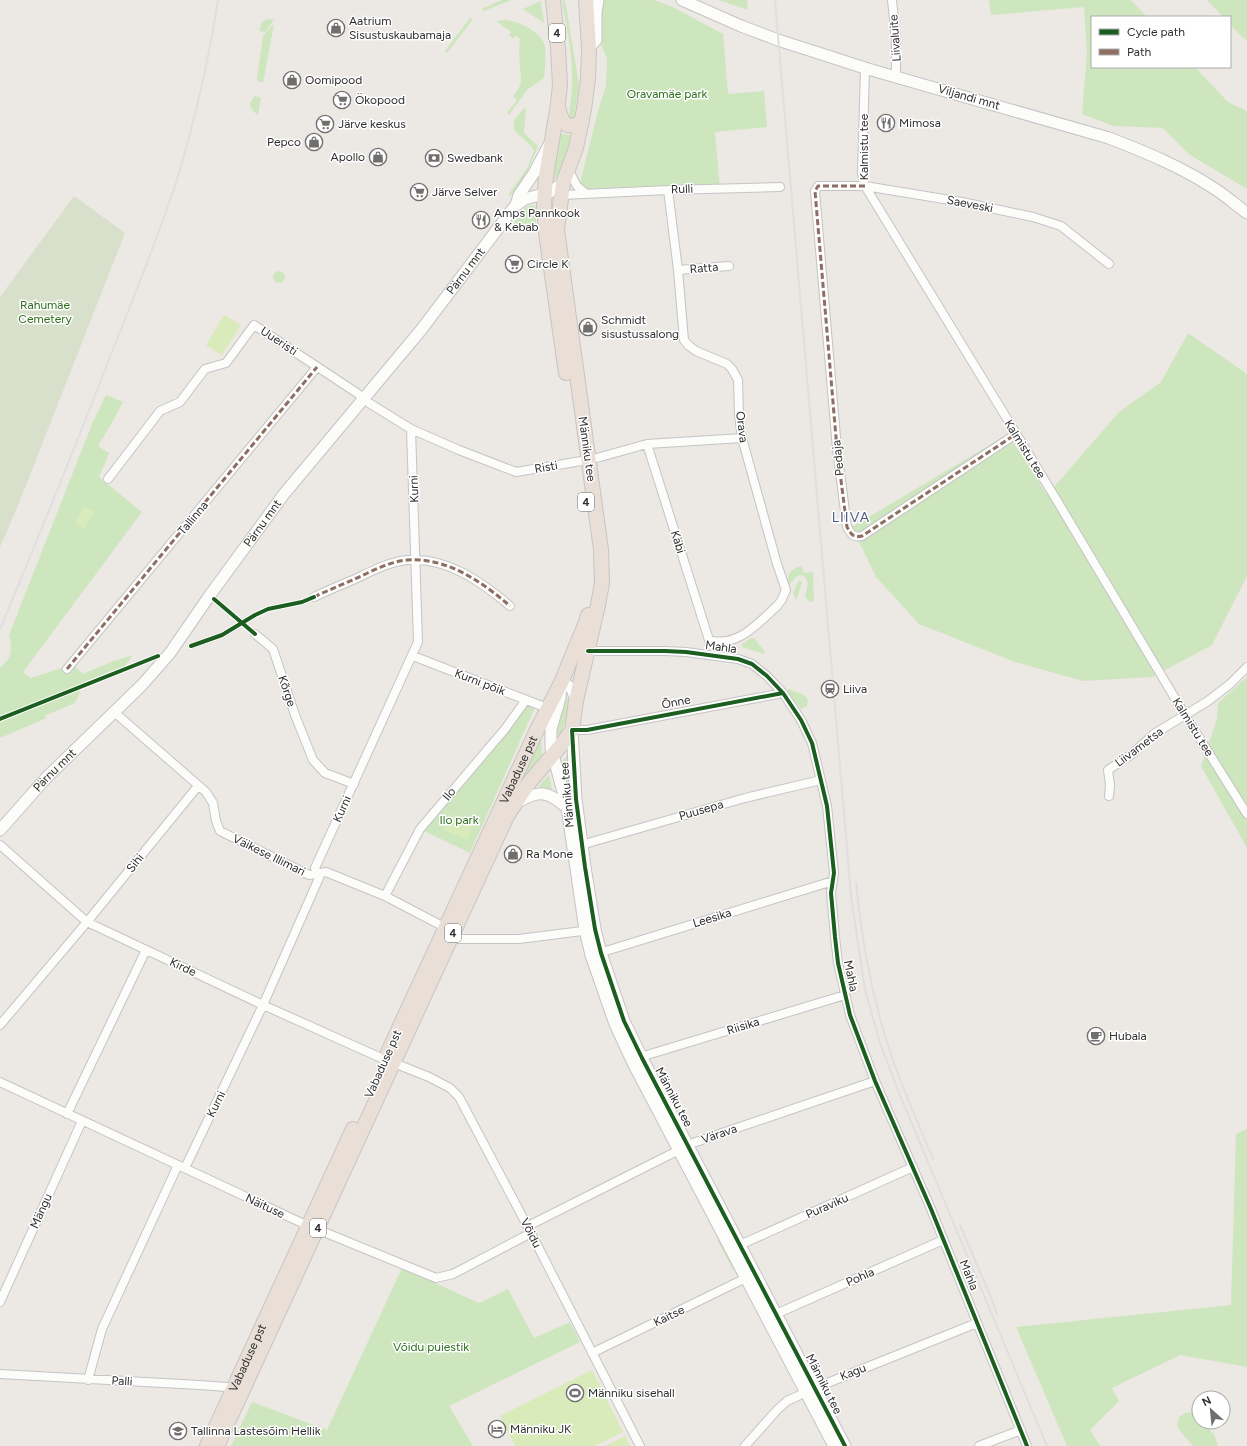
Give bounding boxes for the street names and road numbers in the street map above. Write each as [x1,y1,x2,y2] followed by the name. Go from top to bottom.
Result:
[886,14,904,62] street label: Liivaluite
[549,24,565,42] road number: 4
[936,81,1002,113] street label: Viljandi mnt
[857,113,871,180] street label: Kalmistu tee
[671,182,693,196] street label: Rulli
[946,193,994,215] street label: Saeveski
[444,245,488,297] street label: Pärnu mnt
[689,260,719,276] street label: Ratta
[258,324,300,358] street label: Uueristi
[733,410,751,444] street label: Orava
[576,416,599,483] street label: Männiku tee
[1001,417,1049,481] street label: Kalmistu tee
[829,439,847,477] street label: Pedaja
[533,458,559,476] street label: Risti
[407,475,421,503] street label: Kurni
[578,493,594,511] road number: 4
[241,497,285,550] street label: Pärnu mnt
[175,498,211,538] street label: Tallinna
[668,529,688,555] street label: Käbi
[704,638,738,656] street label: Mahla
[453,666,507,698] street label: Kurni põik
[275,674,299,709] street label: Kõrge
[660,692,692,712] street label: Õnne
[1169,695,1217,759] street label: Kalmistu tee
[1112,724,1166,770] street label: Liivametsa
[497,733,540,806] street label: Vabaduse pst
[30,745,79,795] street label: Pärnu mnt
[557,761,577,828] street label: Männiku tee
[440,785,459,803] street label: Ilo
[330,794,354,824] street label: Kurni
[677,797,725,823] street label: Puusepa
[230,831,308,879] street label: Väikese Illimari
[123,851,147,875] street label: Sihi
[691,906,733,930] street label: Leesika
[445,924,461,942] road number: 4
[167,955,199,979] street label: Kirde
[841,959,861,993] street label: Mahla
[725,1014,761,1038] street label: Riisika
[362,1027,404,1100] street label: Vabaduse pst
[652,1065,696,1130] street label: Männiku tee
[204,1089,228,1119] street label: Kurni
[699,1121,739,1147] street label: Värava
[803,1190,851,1222] street label: Puraviku
[27,1191,55,1231] street label: Mängu
[243,1191,287,1221] street label: Näituse
[518,1216,544,1250] street label: Võidu
[310,1219,326,1237] road number: 4
[957,1258,981,1292] street label: Mahla
[844,1265,876,1289] street label: Pohla
[651,1302,687,1329] street label: Kaitse
[226,1321,269,1394] street label: Vabaduse pst
[803,1352,845,1417] street label: Männiku tee
[838,1360,868,1384] street label: Kagu
[111,1373,133,1389] street label: Palli

